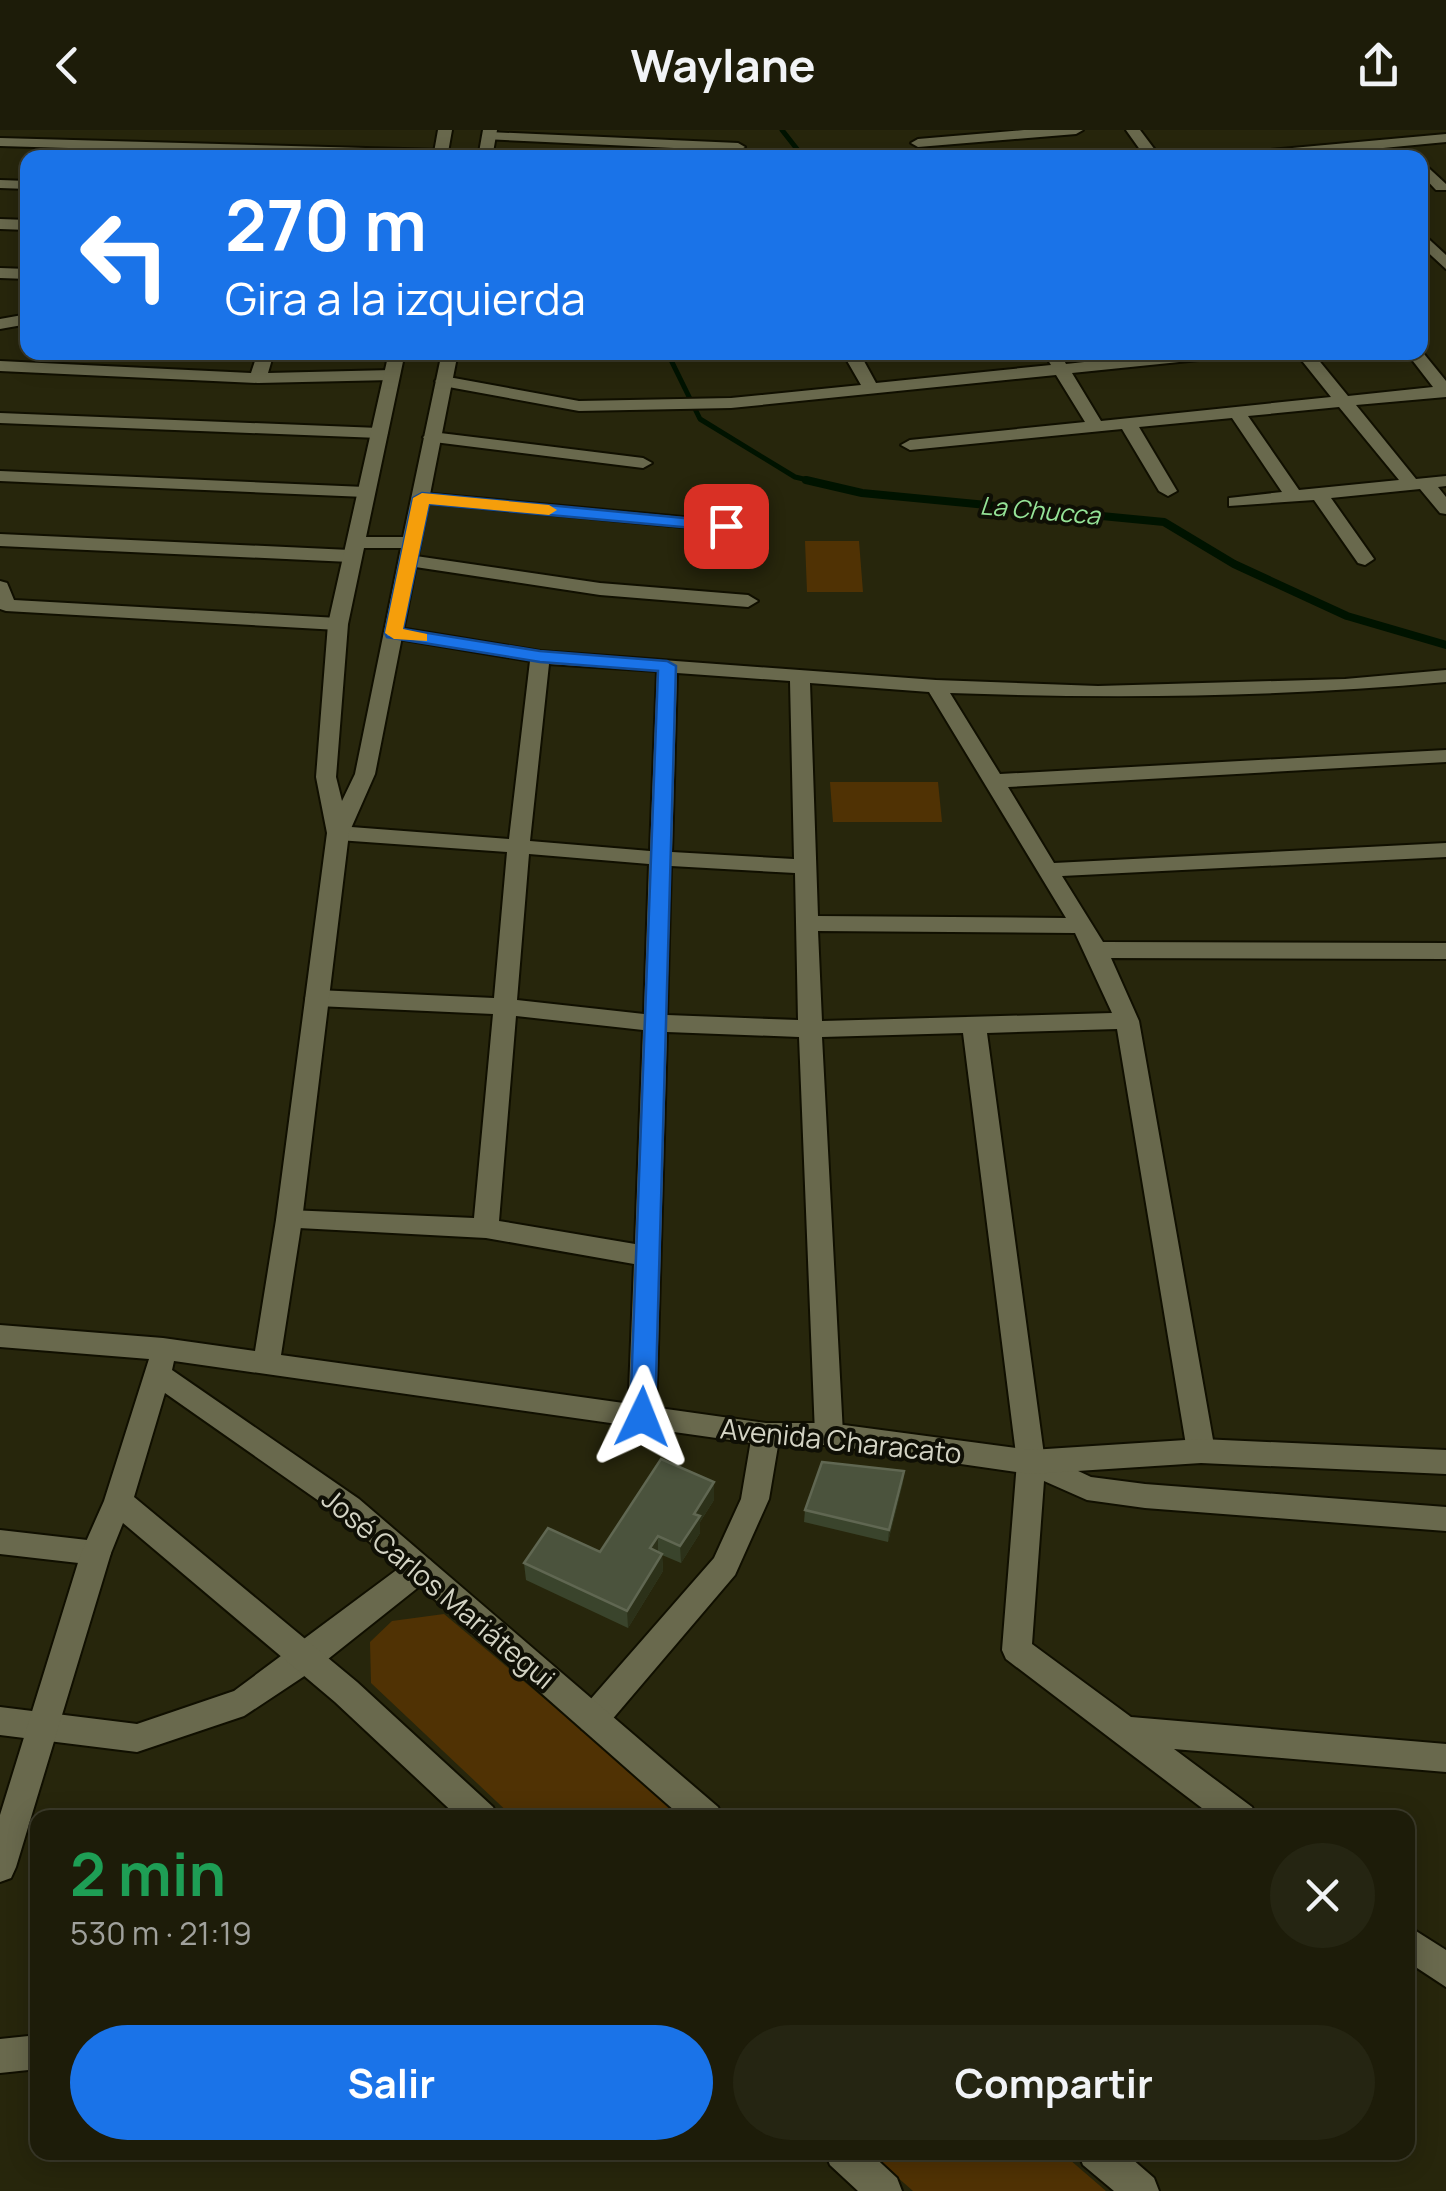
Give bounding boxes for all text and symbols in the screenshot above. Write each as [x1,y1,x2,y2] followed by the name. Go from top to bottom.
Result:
[630,34,816,96] text: Waylane
[40,38,95,93] icon: back
[1351,38,1406,93] icon: share
[225,176,427,272] text: 270 m
[60,190,190,320] icon: left
[225,267,586,329] text: Gira a la izquierda
[684,484,769,569] pin
[979,487,1103,533] water label: La Chucca
[699,499,754,554] icon: arrive
[590,1365,694,1469] position arrow
[718,1408,964,1472] street label: Avenida Characato
[315,1479,563,1697] street label: José Carlos Mariátegui
[70,1832,226,1914] text: 2 min
[1270,1843,1375,1948] button: close
[70,1911,252,1955] text: 530 m · 21:19
[70,2025,713,2140] button: Salir
[733,2025,1375,2140] button: Compartir

